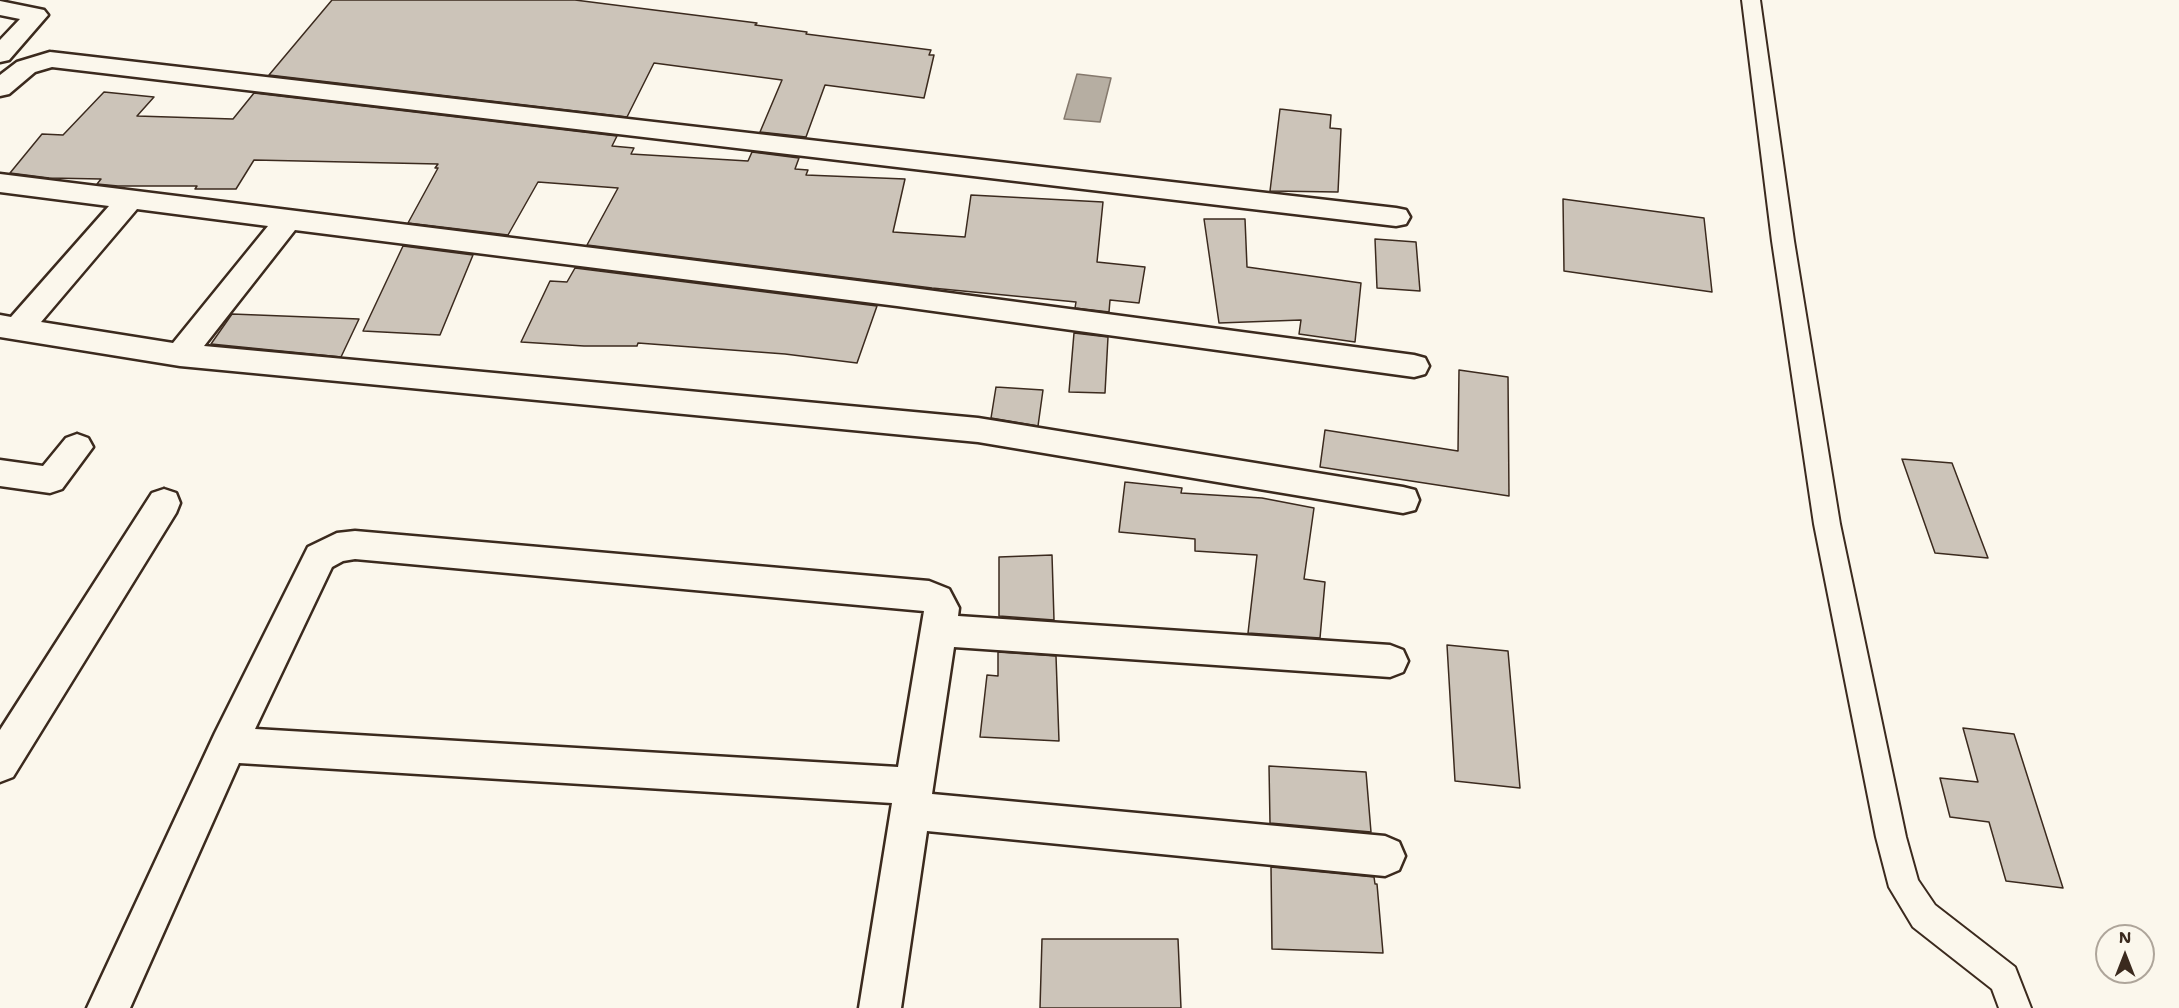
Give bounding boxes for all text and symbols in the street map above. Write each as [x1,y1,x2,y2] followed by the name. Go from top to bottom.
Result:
[2095,924,2155,984] north arrow
[2119,927,2131,948] text: N

